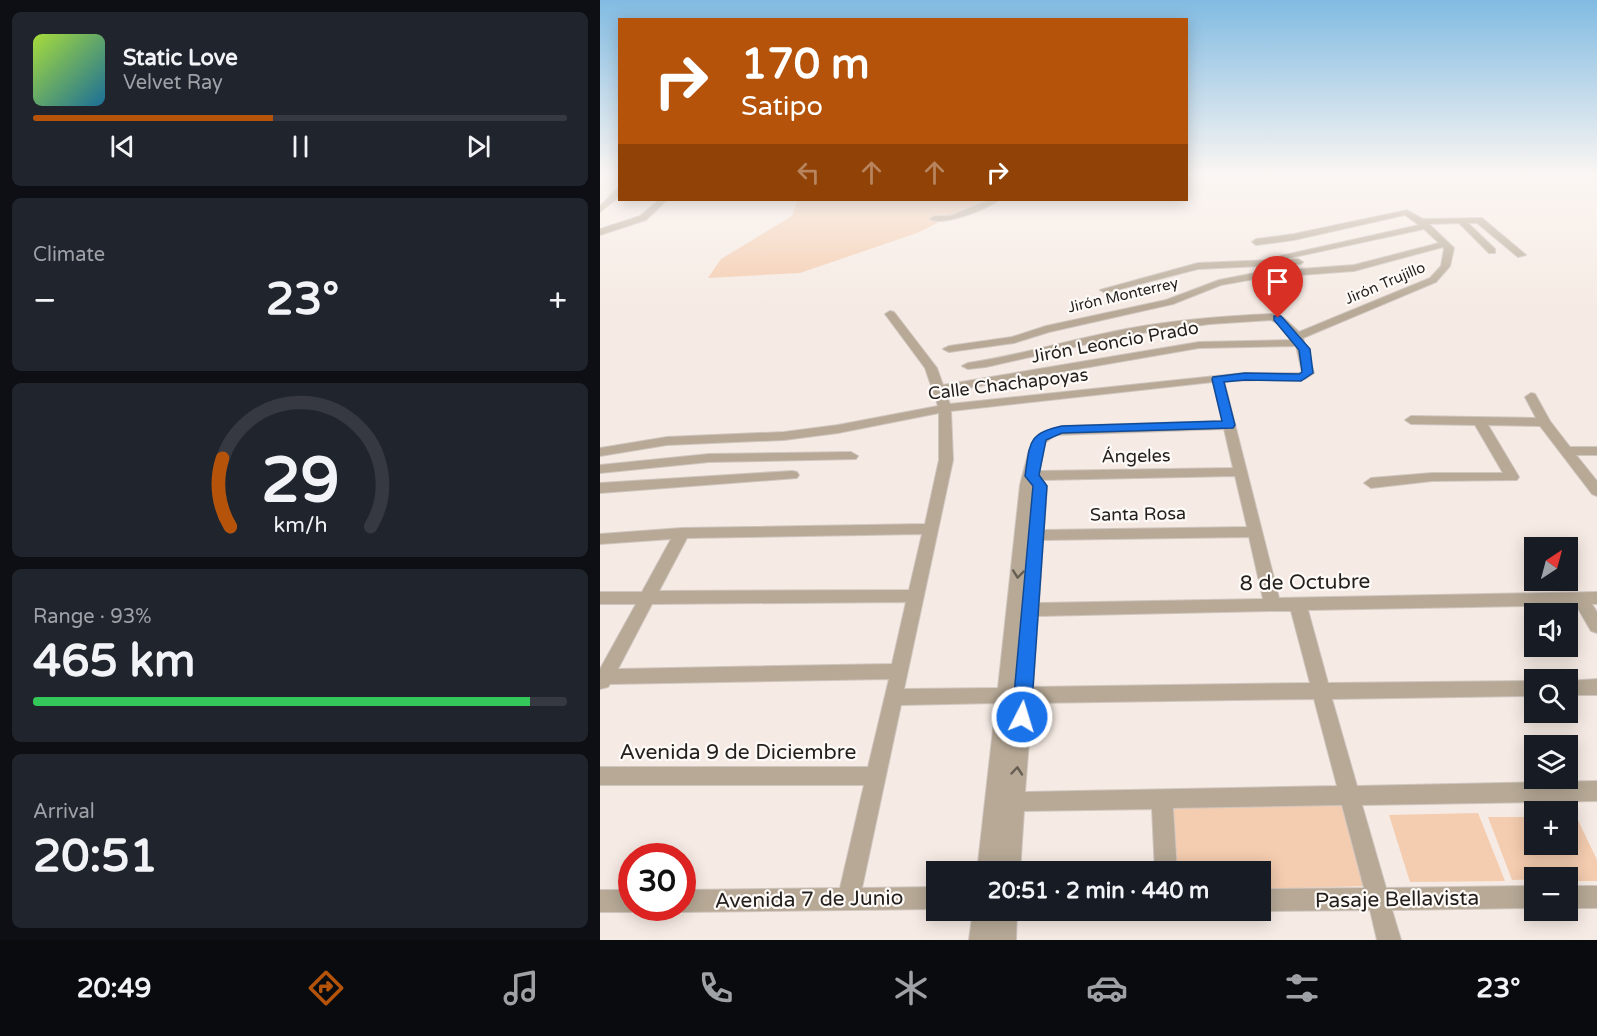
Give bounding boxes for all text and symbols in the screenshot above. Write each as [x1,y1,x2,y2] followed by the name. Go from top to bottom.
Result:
[741,39,870,90] text: 170 m
[642,42,720,120] icon: right
[123,45,238,71] text: Static Love
[123,71,223,95] text: Velvet Ray
[741,90,823,123] text: Satipo
[106,130,139,163] icon: previous
[284,130,317,163] icon: pause
[462,130,495,163] icon: next
[792,156,825,189] icon: left
[855,156,888,189] icon: ahead
[918,156,951,189] icon: ahead
[981,156,1014,189] icon: right
[33,243,105,267] text: Climate
[1252,256,1303,318] pin
[1342,258,1428,308] street label: Jirón Trujillo
[1261,265,1294,298] icon: arrive
[266,273,339,327] text: 23°
[1066,274,1180,316] street label: Jirón Monterrey
[33,281,57,320] text: −
[548,281,567,320] text: +
[1030,316,1200,368] street label: Jirón Leoncio Prado
[927,363,1089,405] street label: Calle Chachapoyas
[261,444,339,519] text: 29
[1101,444,1171,468] street label: Ángeles
[1090,502,1186,526] street label: Santa Rosa
[273,512,327,538] text: km/h
[1524,537,1578,591] north arrow
[1524,537,1578,921] map controls
[1239,569,1371,596] street label: 8 de Octubre
[1012,570,1025,579] one-way arrow
[1524,603,1578,657] button: sound
[33,605,152,629] text: Range · 93%
[33,635,195,689] text: 465 km
[1524,669,1578,723] button: search
[990,685,1054,749] position arrow
[1524,735,1578,789] button: layers
[620,740,857,765] street label: Avenida 9 de Diciembre
[1010,767,1023,776] one-way arrow
[33,800,95,824] text: Arrival
[1524,801,1578,855] button: +
[33,830,158,884] text: 20:51
[618,843,696,921] speed limit sign: 30
[1524,867,1578,921] button: −
[988,878,1209,904] text: 20:51 · 2 min · 440 m
[714,885,904,914] street label: Avenida 7 de Junio
[1315,886,1479,913] street label: Pasaje Bellavista
[305,967,347,1009] icon: directions
[500,967,542,1009] icon: music
[695,967,737,1009] icon: phone
[890,967,932,1009] icon: climate
[1086,967,1128,1009] icon: car
[1281,967,1323,1009] icon: filters
[77,972,151,1005] text: 20:49
[1476,972,1520,1005] text: 23°

